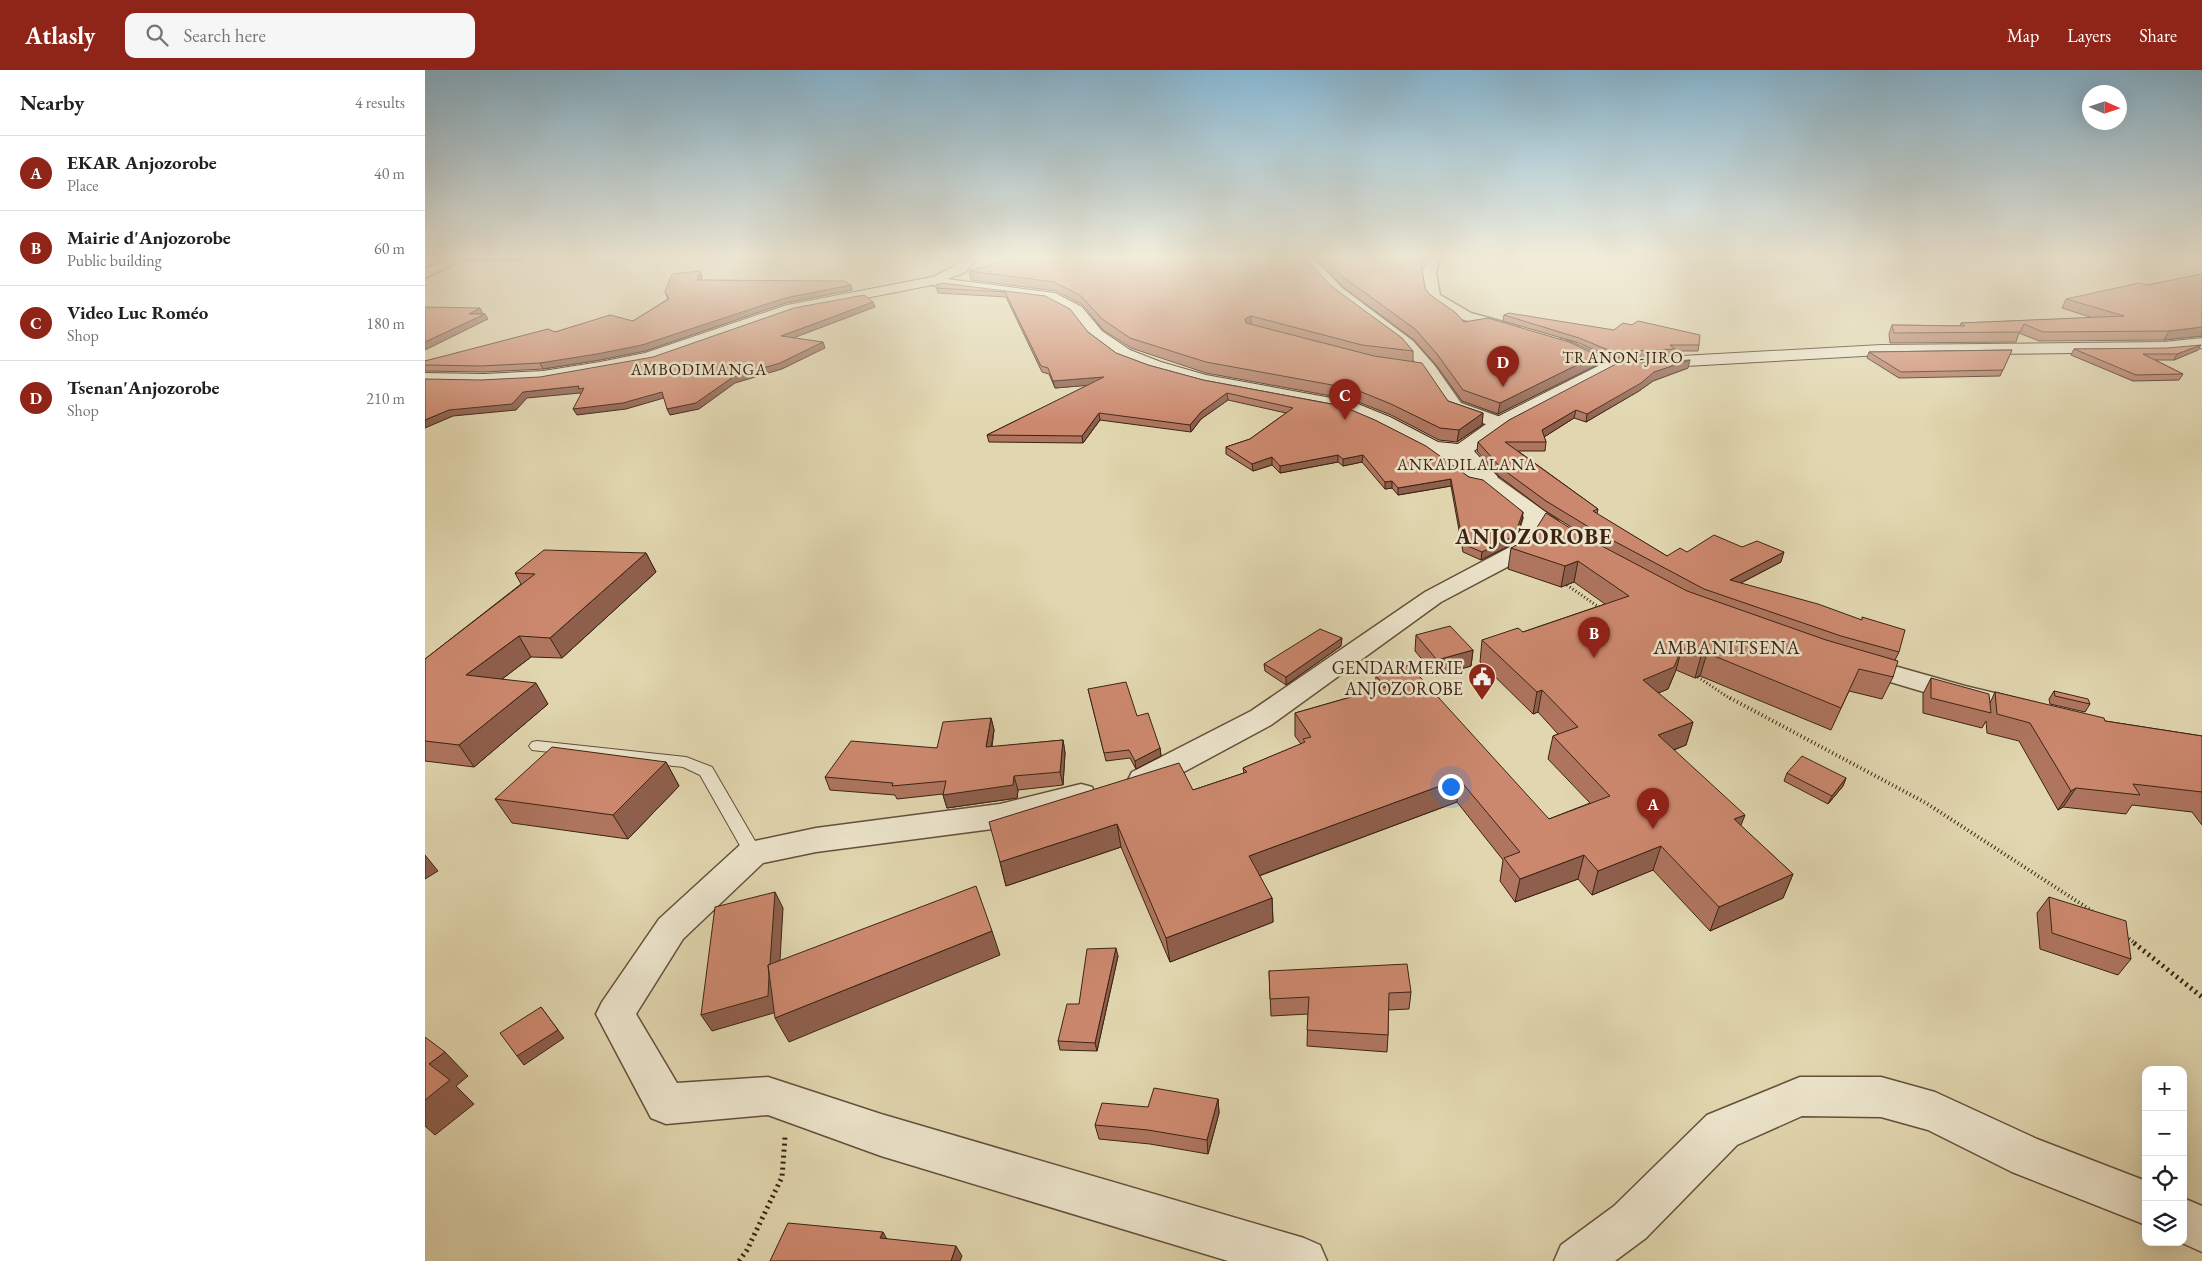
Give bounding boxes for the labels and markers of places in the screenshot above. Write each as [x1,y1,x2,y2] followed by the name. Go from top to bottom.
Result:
[1487,346,1519,387] pin: D
[1329,379,1361,420] pin: C
[1578,617,1610,658] pin: B
[1332,656,1463,700] place label: GENDARMERIE ANJOZOROBE
[1467,662,1497,701] public building icon: GENDARMERIE ANJOZOROBE
[1637,788,1669,829] pin: A

